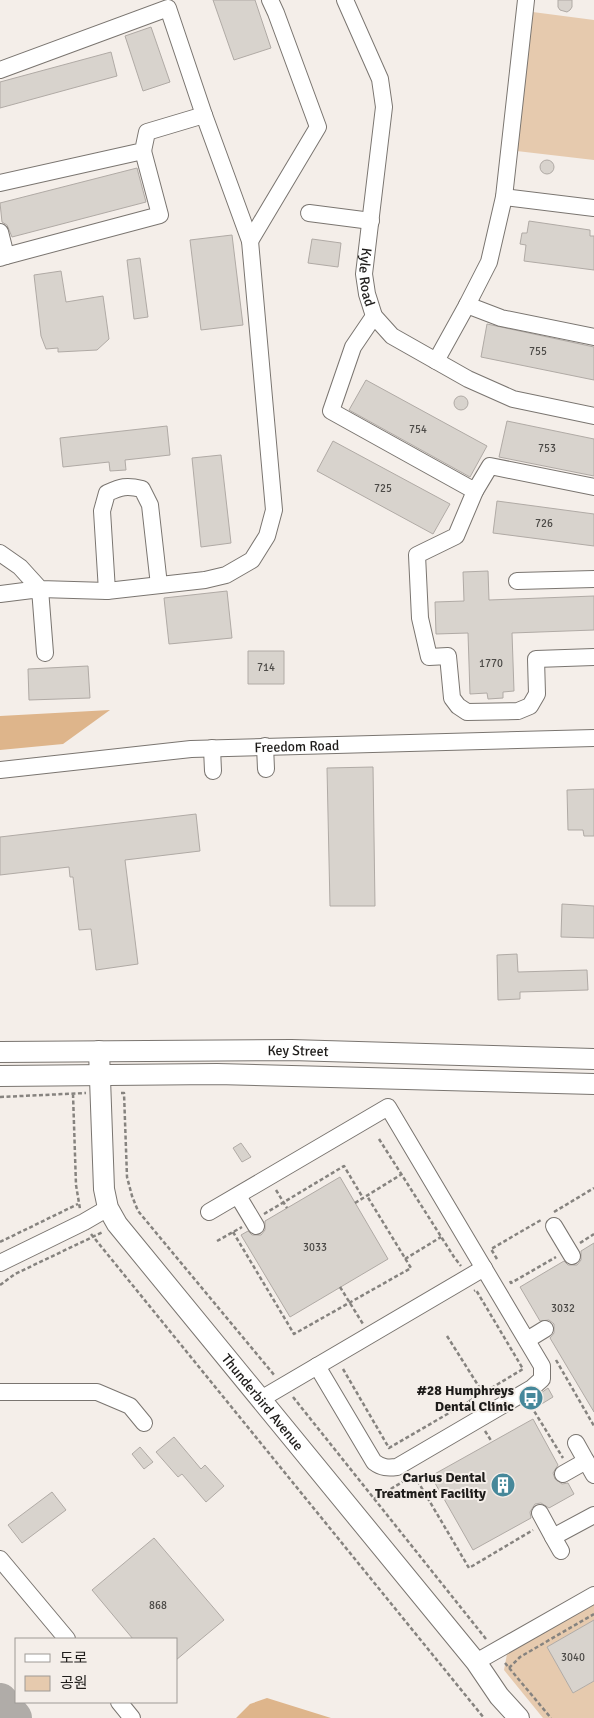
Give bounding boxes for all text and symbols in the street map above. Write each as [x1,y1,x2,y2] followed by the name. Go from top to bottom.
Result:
[356,247,379,308] street label: Kyle Road
[529,345,547,358] house number: 755
[409,423,427,436] house number: 754
[538,442,556,455] house number: 753
[374,482,392,495] house number: 725
[535,517,553,530] house number: 726
[479,657,503,670] house number: 1770
[257,661,275,674] house number: 714
[254,736,339,756] street label: Freedom Road
[267,1041,329,1060] street label: Key Street
[303,1241,327,1254] house number: 3033
[551,1302,575,1315] house number: 3032
[218,1350,307,1454] street label: Thunderbird Avenue
[417,1382,514,1415] place label: #28 Humphreys Dental Clinic
[518,1385,544,1411] bus stop icon: #28 Humphreys Dental Clinic
[375,1469,487,1502] place label: Carius Dental Treatment Facility
[490,1472,516,1498] building icon: Carius Dental Treatment Facility
[149,1599,167,1612] house number: 868
[15,1638,178,1703] legend
[60,1649,88,1667] text: 도로
[561,1651,585,1664] house number: 3040
[60,1674,88,1692] text: 공원

